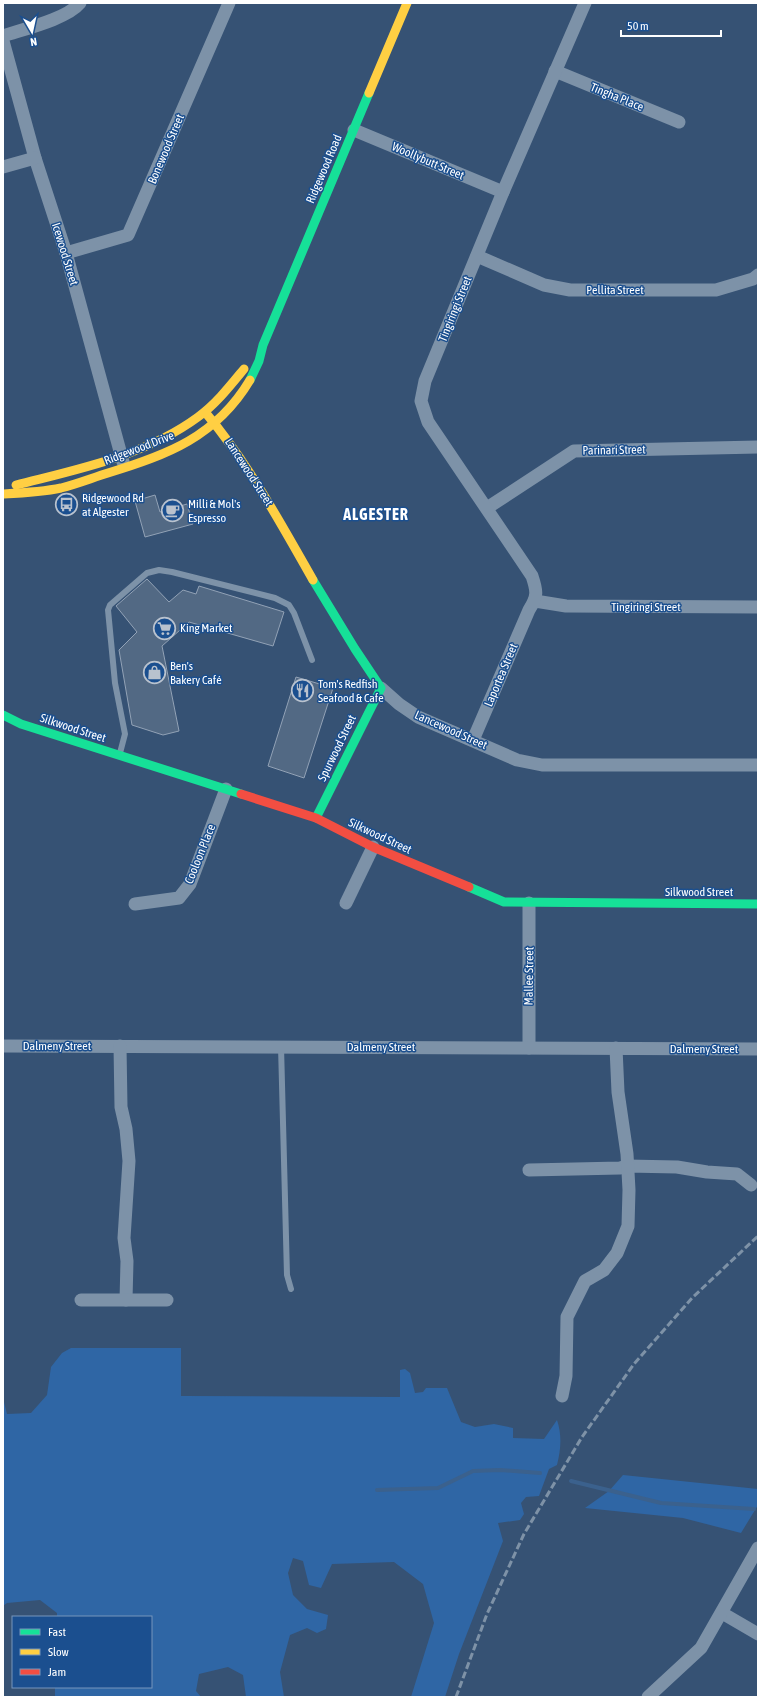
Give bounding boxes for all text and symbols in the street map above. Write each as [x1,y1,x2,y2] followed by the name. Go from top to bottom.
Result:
[12,12,52,52] north arrow
[621,12,721,38] scale bar
[627,19,649,33] text: 50 m
[29,35,38,48] text: N
[588,80,646,114] street label: Tingha Place
[145,111,187,186] street label: Bonewood Street
[303,133,345,205] street label: Ridgewood Road
[390,139,467,183] street label: Woollybutt Street
[49,221,81,288] street label: Icewood Street
[435,274,475,344] street label: Tingiringi Street
[586,283,644,297] street label: Pellita Street
[102,428,176,468] street label: Ridgewood Drive
[222,436,276,509] street label: Lancewood Street
[582,442,646,458] street label: Parinari Street
[82,491,144,519] place label: Ridgewood Rd at Algester
[53,492,79,518] bus stop icon: Ridgewood Rd at Algester
[188,497,241,525] place label: Milli & Mol's Espresso
[159,498,185,524] cafe icon: Milli & Mol's Espresso
[342,505,409,523] district label: ALGESTER
[611,600,681,614] street label: Tingiringi Street
[152,615,178,641] supermarket icon: King Market
[180,621,233,635] place label: King Market
[481,641,521,709] street label: Laportea Street
[170,659,222,687] place label: Ben's Bakery Café
[141,660,167,686] shop icon: Ben's Bakery Café
[318,677,384,705] place label: Tom's Redfish Seafood & Cafe
[290,678,316,704] restaurant icon: Tom's Redfish Seafood & Cafe
[413,708,490,752] street label: Lancewood Street
[38,711,108,745] street label: Silkwood Street
[315,712,359,783] street label: Spurwood Street
[346,815,414,857] street label: Silkwood Street
[182,822,218,886] street label: Cooloon Place
[665,885,734,899] street label: Silkwood Street
[521,946,537,1005] street label: Mallee Street
[23,1039,92,1053] street label: Dalmeny Street
[347,1040,416,1054] street label: Dalmeny Street
[670,1042,739,1056] street label: Dalmeny Street
[12,1616,152,1688] legend
[48,1625,66,1639] text: Fast
[48,1645,69,1659] text: Slow
[48,1665,66,1679] text: Jam

